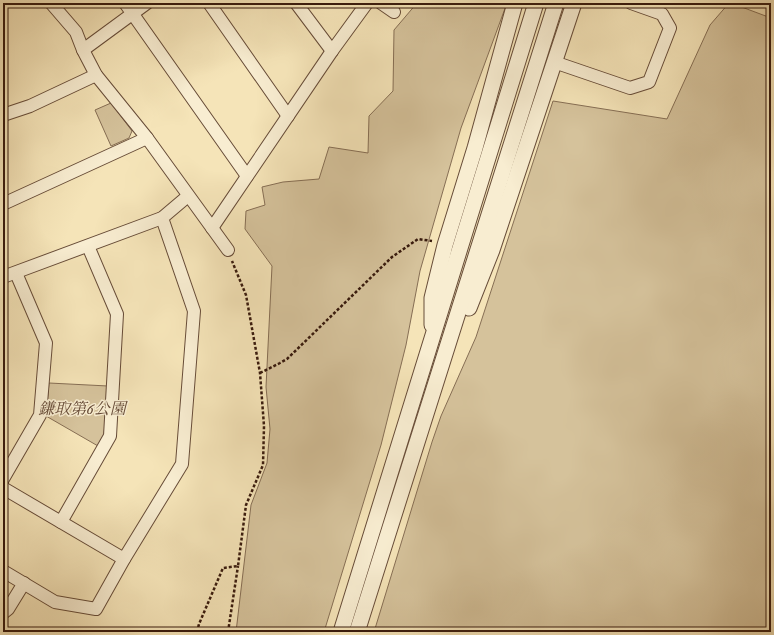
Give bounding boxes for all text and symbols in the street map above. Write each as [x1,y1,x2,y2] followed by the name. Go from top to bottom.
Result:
[38,399,129,419] park label: 鎌取第6公園

